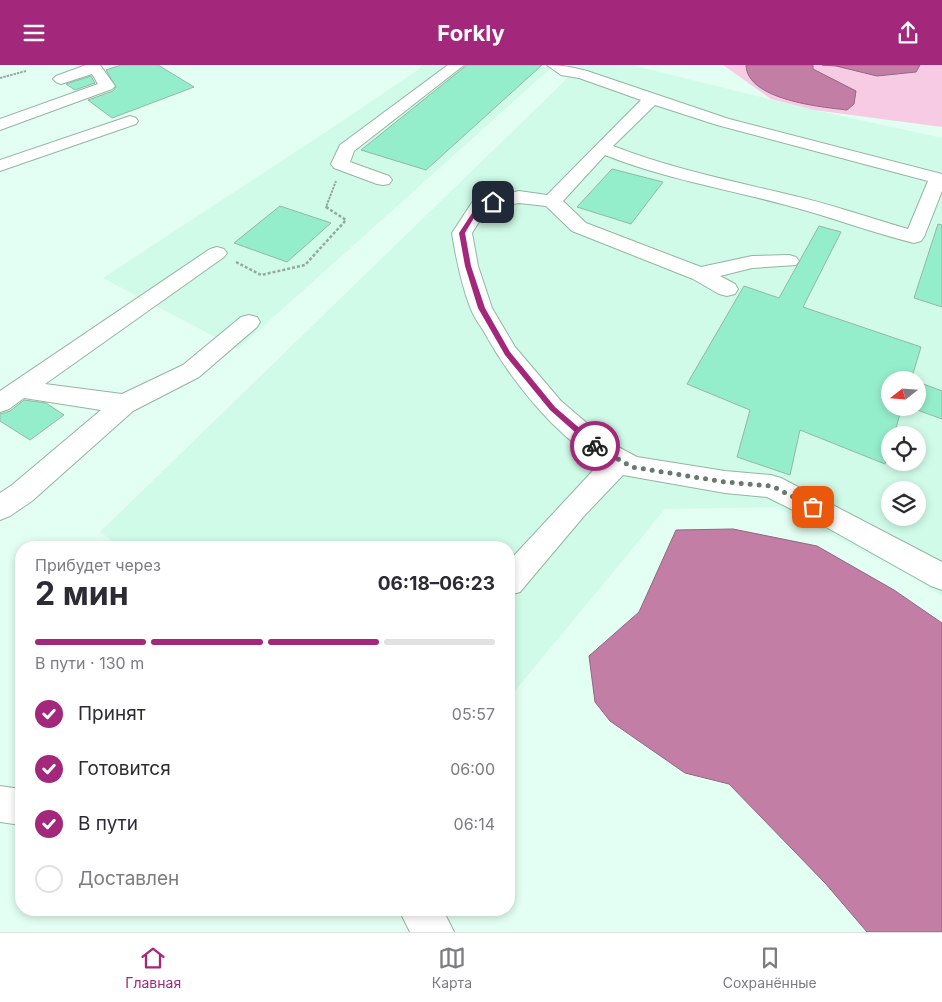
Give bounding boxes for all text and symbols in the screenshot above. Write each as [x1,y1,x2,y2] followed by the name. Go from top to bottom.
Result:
[20,19,48,47] icon: menu
[894,19,922,47] icon: share
[437,20,505,46] text: Forkly
[472,181,514,223] pin
[479,188,507,216] icon: home
[881,371,926,416] north arrow
[881,371,926,526] map controls
[570,421,620,471] courier
[881,426,926,471] button: locate
[581,432,609,460] icon: bike
[881,481,926,526] button: layers
[792,486,834,528] pin
[799,493,827,521] icon: bag
[35,555,161,575] text: Прибудет через
[378,572,495,595] text: 06:18–06:23
[35,574,129,613] text: 2 мин
[35,653,144,673] text: В пути · 130 m
[35,700,63,728] icon: check
[78,702,146,725] text: Принят
[452,704,495,724] text: 05:57
[35,755,63,783] icon: check
[78,757,171,780] text: Готовится
[450,759,495,779] text: 06:00
[35,810,63,838] icon: check
[78,812,138,835] text: В пути
[454,814,495,834] text: 06:14
[78,867,179,890] text: Доставлен
[125,944,181,991] tab: Главная
[432,944,472,991] tab: Карта
[723,944,817,991] tab: Сохранённые

